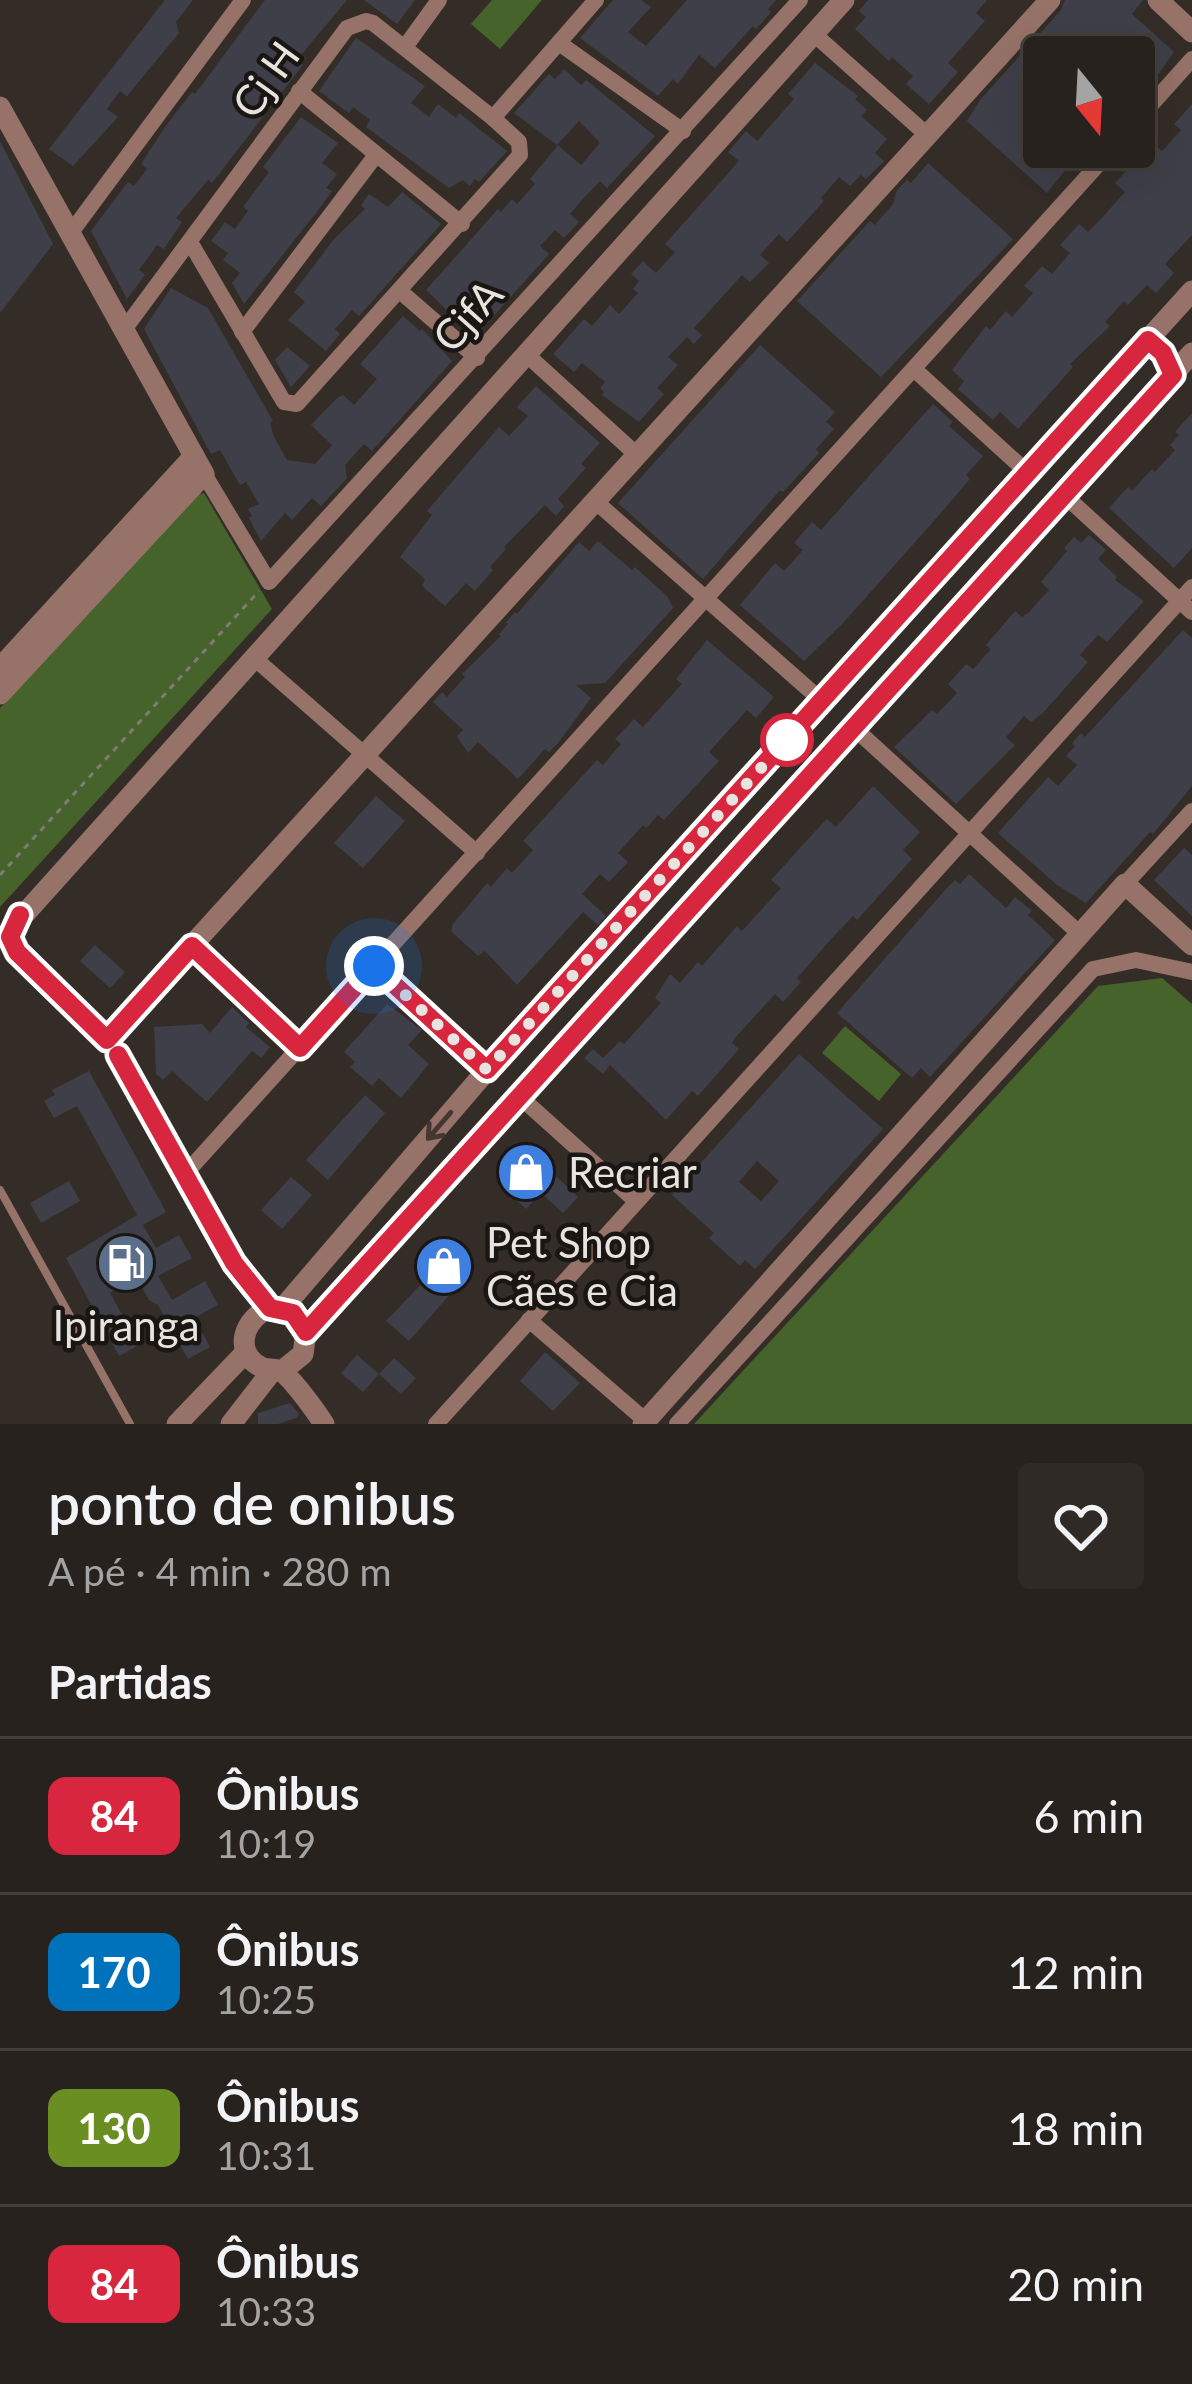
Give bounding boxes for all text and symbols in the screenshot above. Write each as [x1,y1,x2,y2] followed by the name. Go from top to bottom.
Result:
[221,32,309,126] street label: Cj H
[1023,36,1155,168] north arrow
[1023,36,1155,168] map controls
[422,268,513,361] street label: CjfA
[762,715,812,765] unlabelled marker
[344,936,404,996] your location
[425,1110,453,1141] one-way arrow
[495,1141,557,1203] shop icon: Recriar
[568,1147,697,1197] place label: Recriar
[486,1217,678,1315] place label: Pet Shop Cães e Cia
[95,1232,157,1294] fuel station icon: Ipiranga
[413,1235,475,1297] shop icon: Pet Shop Cães e Cia
[52,1300,200,1350] place label: Ipiranga
[1018,1463,1144,1589] button: heart
[48,1469,456,1537] text: ponto de onibus
[48,1548,391,1594] text: A pé · 4 min · 280 m
[48,1655,212,1709] text: Partidas
[216,1766,359,1820] text: Ônibus
[1033,1789,1144,1843] text: 6 min
[90,1791,138,1841] text: 84
[216,1820,316,1866] text: 10:19
[216,1922,359,1976] text: Ônibus
[1007,1945,1144,1999] text: 12 min
[77,1947,151,1997] text: 170
[216,1976,316,2022] text: 10:25
[216,2078,359,2132] text: Ônibus
[1007,2101,1144,2155] text: 18 min
[77,2103,151,2153] text: 130
[216,2132,316,2178] text: 10:31
[216,2234,359,2288] text: Ônibus
[1007,2257,1144,2311] text: 20 min
[90,2259,138,2309] text: 84
[216,2288,316,2334] text: 10:33

